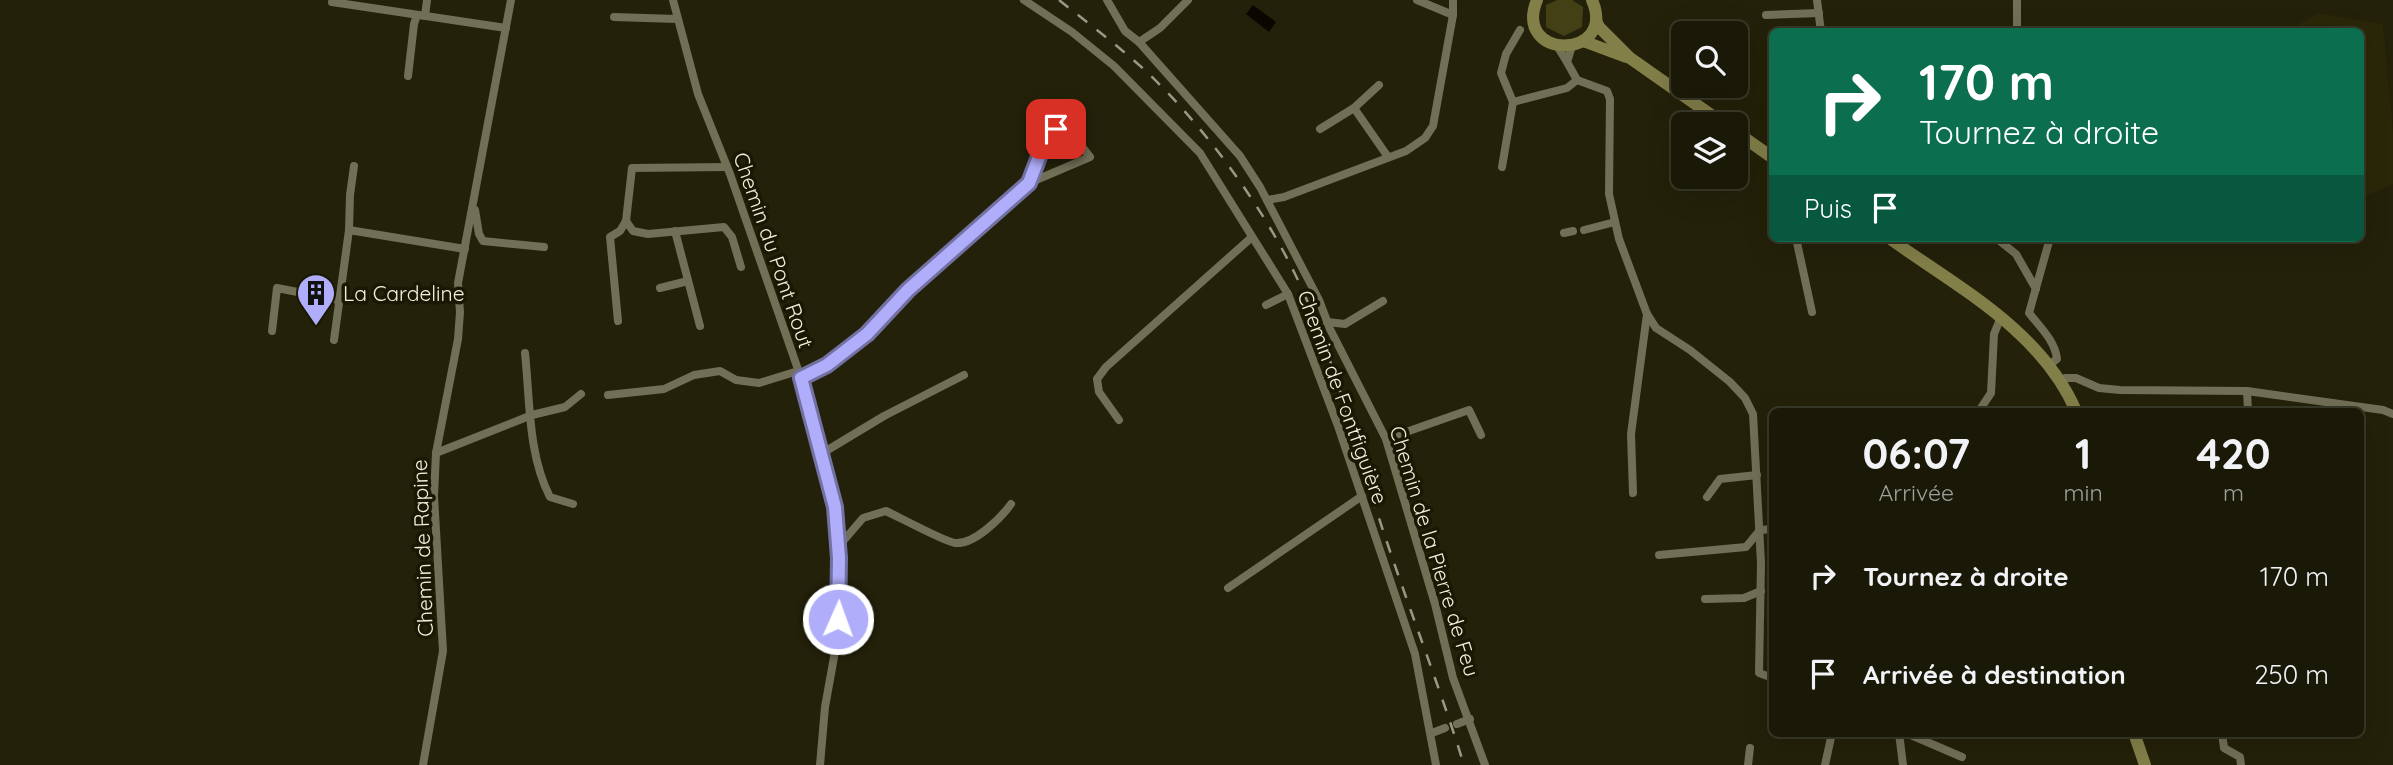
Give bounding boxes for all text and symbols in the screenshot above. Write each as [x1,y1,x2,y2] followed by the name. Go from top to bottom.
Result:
[1671,21,1748,189] map controls
[1671,21,1748,98] button: search
[1919,51,2054,112] text: 170 m
[1804,56,1895,147] icon: right
[1026,99,1086,159] pin
[1037,110,1075,148] icon: arrive
[1671,112,1748,189] button: layers
[1919,112,2159,152] text: Tournez à droite
[728,149,820,351] street label: Chemin du Pont Rout
[1866,189,1904,227] icon: arrive
[1804,192,1852,225] text: Puis
[295,272,337,327] building icon: La Cardeline
[343,280,465,306] place label: La Cardeline
[1292,287,1394,507] street label: Chemin de Fontfiguière
[1384,423,1486,679] street label: Chemin de la Pierre de Feu
[1862,427,1970,480] text: 06:07
[2075,427,2091,480] text: 1
[2196,427,2271,480] text: 420
[406,459,438,637] street label: Chemin de Rapine
[1878,478,1954,507] text: Arrivée
[2064,478,2103,507] text: min
[2223,478,2244,507] text: m
[1804,557,1842,595] icon: right
[1863,560,2068,593] text: Tournez à droite
[2260,560,2329,593] text: 170 m
[801,582,875,656] position arrow
[1804,655,1842,693] icon: arrive
[1863,658,2126,691] text: Arrivée à destination
[2254,658,2329,691] text: 250 m

